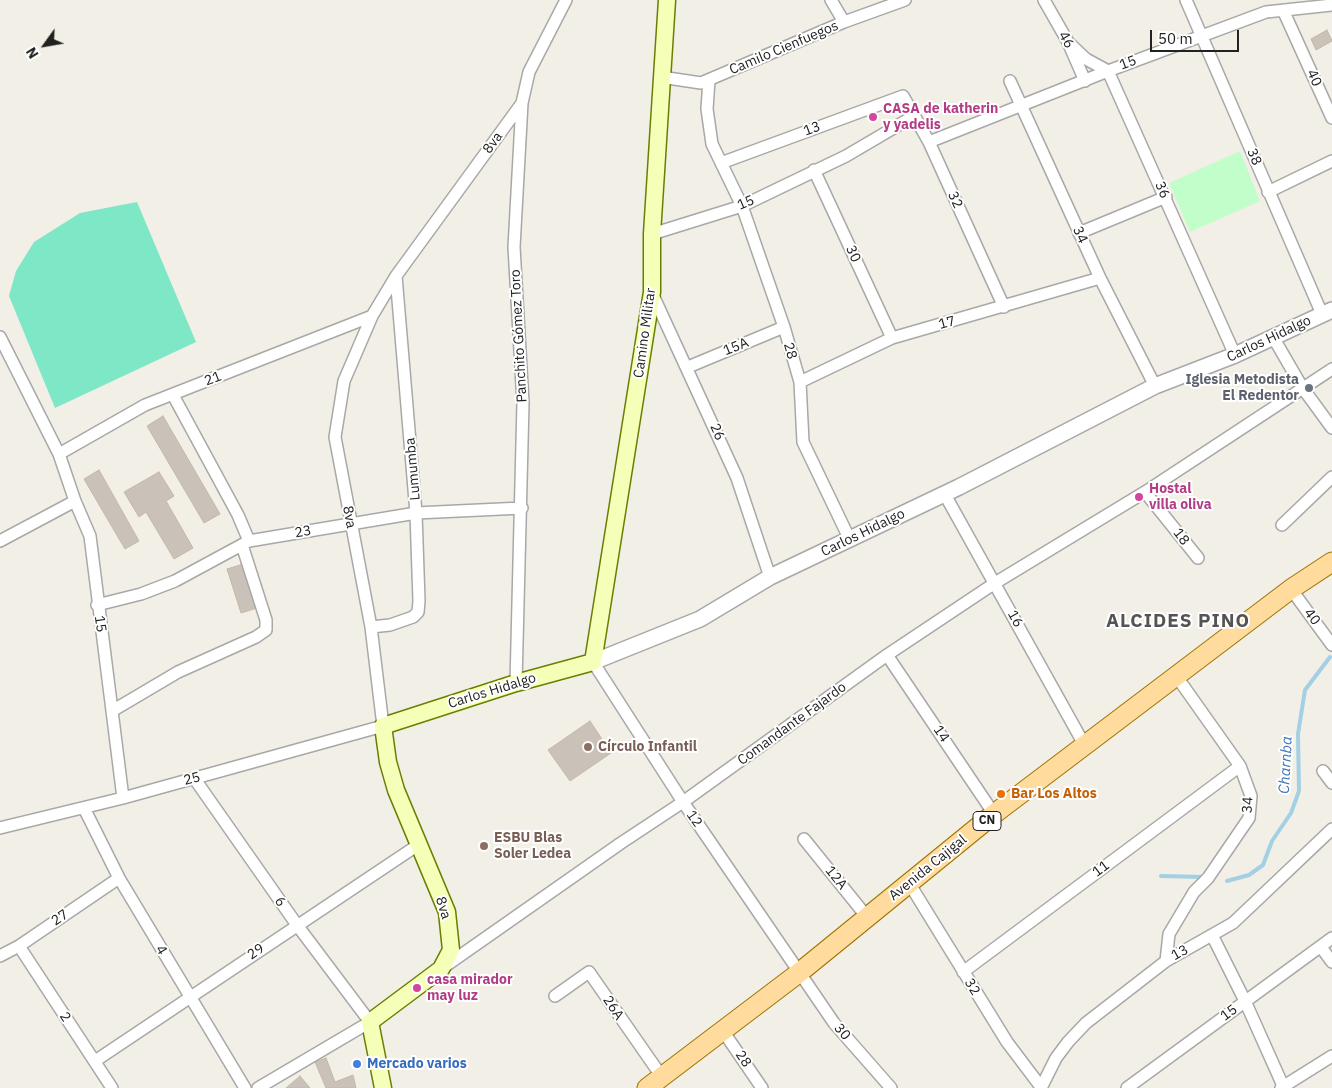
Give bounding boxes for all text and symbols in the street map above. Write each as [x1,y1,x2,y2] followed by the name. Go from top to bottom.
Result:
[727,17,841,79] street label: Camilo Cienfuegos
[20,20,70,70] north arrow
[1152,20,1241,52] scale bar
[1055,29,1077,51] street label: 46
[1158,29,1193,48] text: 50 m
[22,44,43,62] text: N
[1117,52,1139,74] street label: 15
[1303,67,1325,89] street label: 40
[883,101,998,134] place label: CASA de katherin y yadelis
[867,111,879,123] marker: CASA de katherin y yadelis
[801,118,823,140] street label: 13
[480,129,506,157] street label: 8va
[1243,146,1265,168] street label: 38
[1151,179,1173,201] street label: 36
[944,189,966,211] street label: 32
[735,192,757,214] street label: 15
[1069,224,1091,246] street label: 34
[842,243,864,265] street label: 30
[507,269,531,403] street label: Panchito Gómez Toro
[630,287,660,379] street label: Camino Militar
[1224,312,1314,366] street label: Carlos Hidalgo
[937,313,957,333] street label: 17
[721,334,751,360] street label: 15A
[780,341,800,361] street label: 28
[202,368,224,390] street label: 21
[1185,372,1299,404] place label: Iglesia Metodista El Redentor
[1303,382,1315,394] marker: Iglesia Metodista El Redentor
[706,421,728,443] street label: 26
[402,437,424,501] street label: Lumumba
[1149,481,1212,514] place label: Hostal villa oliva
[1133,491,1145,503] marker: Hostal villa oliva
[339,504,359,530] street label: 8va
[818,505,908,561] street label: Carlos Hidalgo
[293,522,313,542] street label: 23
[1169,525,1193,549] street label: 18
[1300,605,1324,629] street label: 40
[1004,608,1026,630] street label: 16
[1104,611,1252,633] district label: ALCIDES PINO
[91,615,109,633] street label: 15
[446,670,538,712] street label: Carlos Hidalgo
[734,679,850,769] street label: Comandante Fajardo
[929,722,953,746] street label: 14
[1276,736,1296,794] water label: Charnba
[598,739,697,755] place label: Círculo Infantil
[582,741,594,753] marker: Círculo Infantil
[182,769,202,789] street label: 25
[1011,786,1097,802] place label: Bar Los Altos
[995,788,1007,800] marker: Bar Los Altos
[1239,796,1257,814] street label: 34
[682,807,706,831] street label: 12
[973,811,1001,830] road number: CN
[494,830,571,862] place label: ESBU Blas Soler Ledea
[886,831,970,905] street label: Avenida Cajigal
[478,840,490,852] marker: ESBU Blas Soler Ledea
[1089,857,1113,881] street label: 11
[821,863,851,893] street label: 12A
[271,894,289,910] street label: 6
[432,895,454,921] street label: 8va
[48,906,72,930] street label: 27
[244,940,268,964] street label: 29
[152,942,170,958] street label: 4
[1169,942,1191,964] street label: 13
[427,972,513,1004] place label: casa mirador may luz
[960,975,984,999] street label: 32
[411,982,423,994] marker: casa mirador may luz
[599,993,627,1023] street label: 26A
[1217,1001,1241,1025] street label: 15
[56,1009,74,1025] street label: 2
[830,1020,854,1044] street label: 30
[731,1047,755,1071] street label: 28
[367,1056,467,1072] place label: Mercado varios
[351,1058,363,1070] marker: Mercado varios

